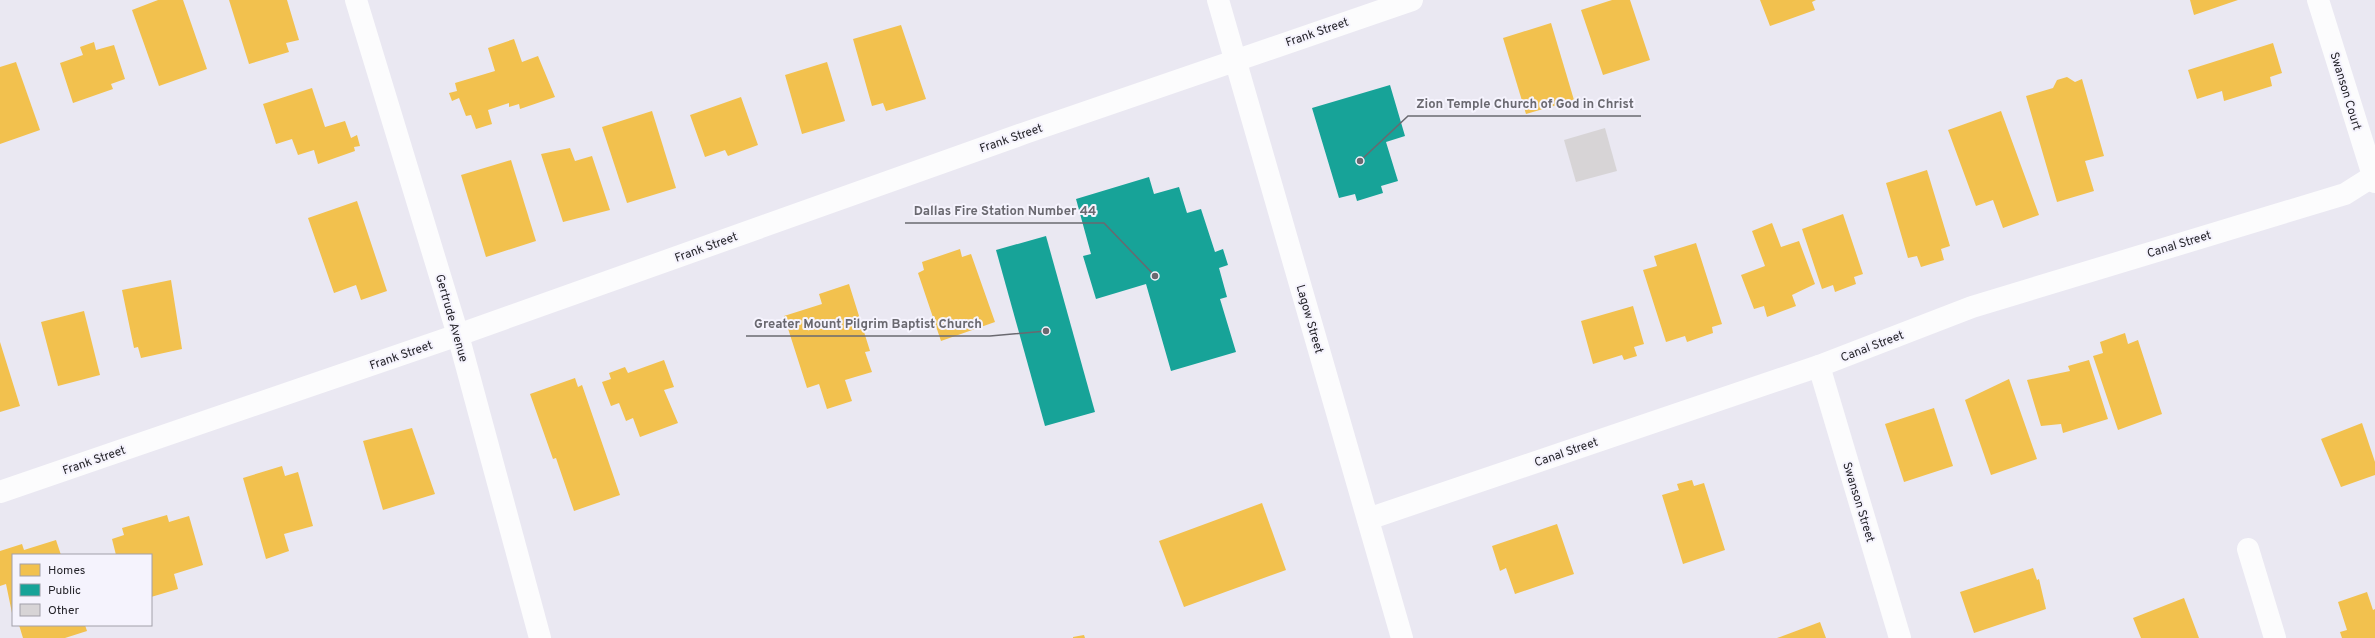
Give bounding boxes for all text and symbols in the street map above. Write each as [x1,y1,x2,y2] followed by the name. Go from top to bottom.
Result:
[1284,15,1351,51] street label: Frank Street
[2326,50,2365,132] street label: Swanson Court
[1408,91,1641,116] callout: Zion Temple Church of God in Christ
[1416,97,1634,113] text: Zion Temple Church of God in Christ
[978,121,1045,157] street label: Frank Street
[905,198,1104,223] callout: Dallas Fire Station Number 44
[914,204,1096,220] text: Dallas Fire Station Number 44
[2145,228,2213,262] street label: Canal Street
[673,229,740,267] street label: Frank Street
[431,273,471,364] street label: Gertrude Avenue
[1292,283,1327,356] street label: Lagow Street
[746,311,990,336] callout: Greater Mount Pilgrim Baptist Church
[754,317,982,333] text: Greater Mount Pilgrim Baptist Church
[1839,328,1906,366] street label: Canal Street
[368,338,435,374] street label: Frank Street
[1532,435,1600,471] street label: Canal Street
[61,443,128,479] street label: Frank Street
[1838,460,1878,544] street label: Swanson Street
[12,554,152,626] legend
[48,563,85,579] text: Homes
[48,583,81,599] text: Public
[48,603,80,619] text: Other

